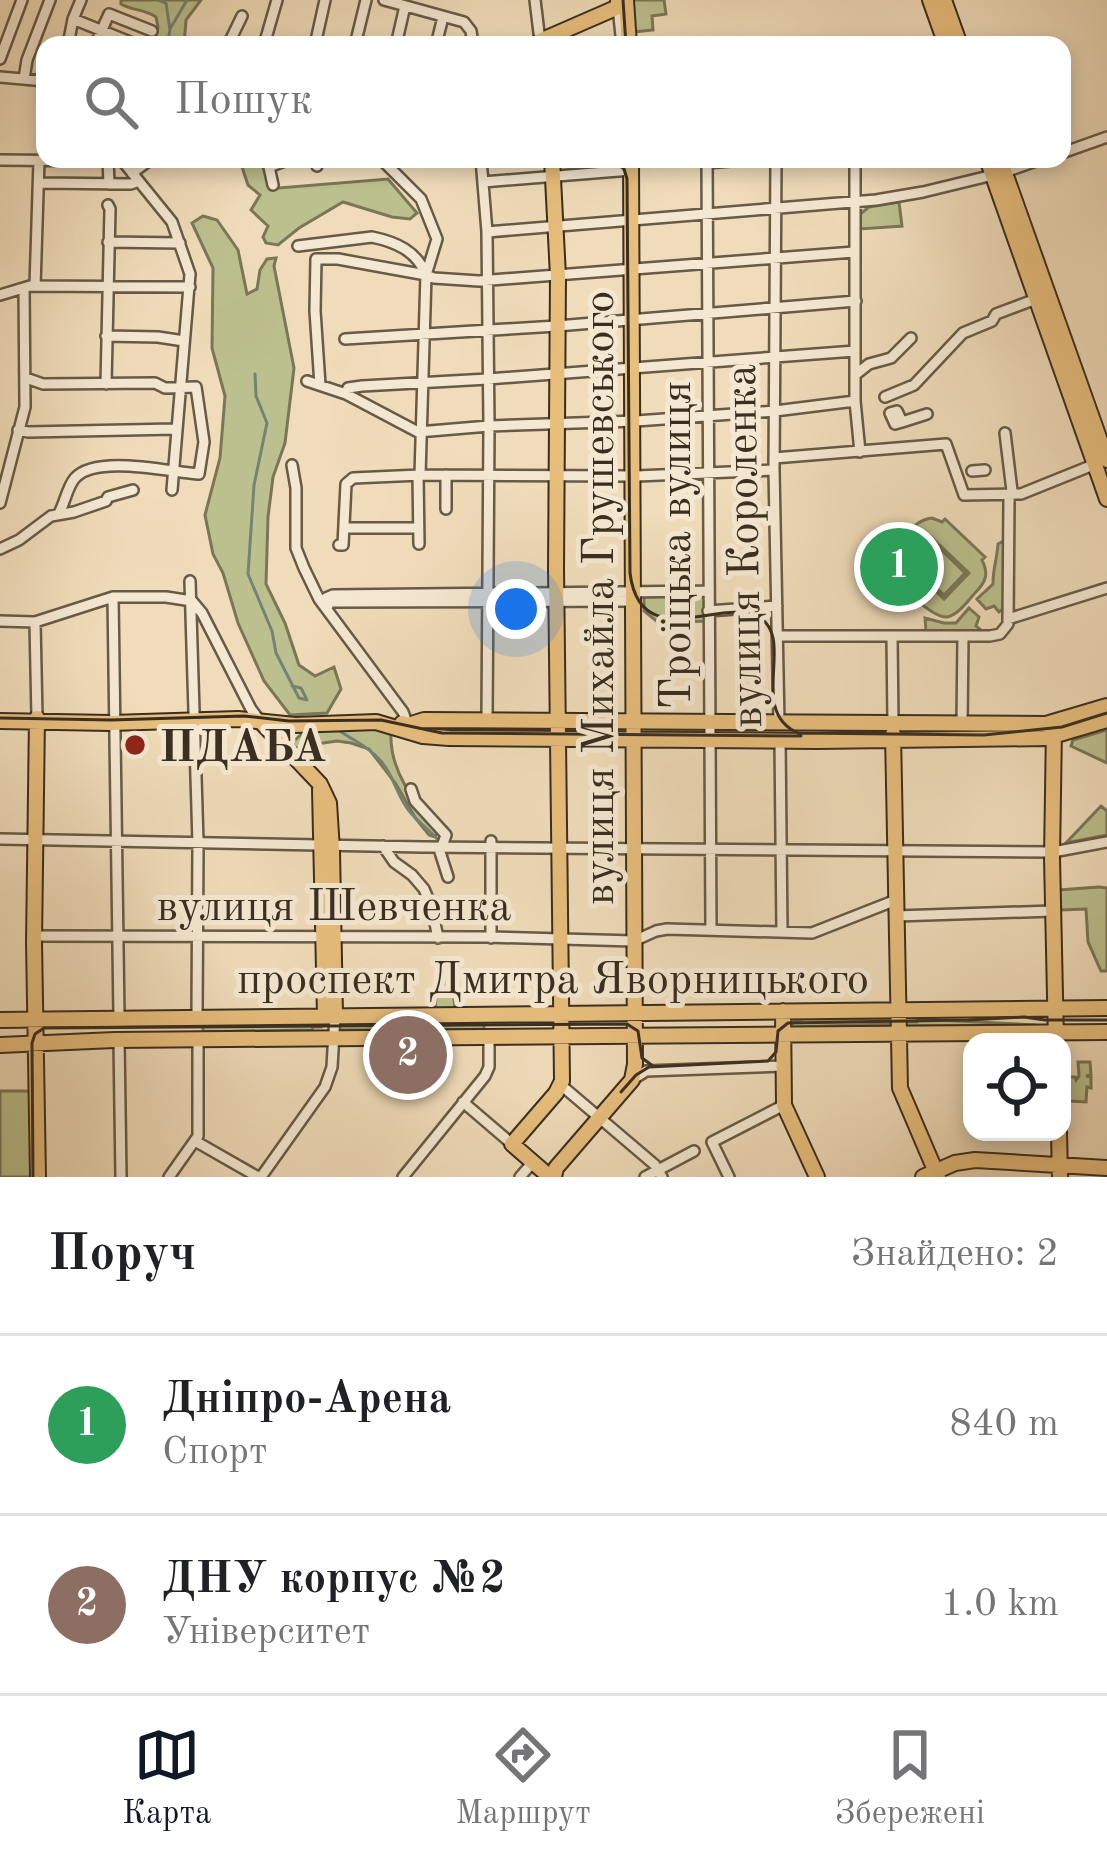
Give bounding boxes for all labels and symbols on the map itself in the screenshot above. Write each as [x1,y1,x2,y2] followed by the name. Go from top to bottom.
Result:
[579,291,624,905] street label: вулиця Михайла Грушевського
[721,364,772,728] street label: вулиця Короленка
[656,380,701,710] street label: Троїцька вулиця
[860,522,938,612] pin: 1
[486,579,546,639] your location
[159,727,326,772] place label: ПДАБА
[122,732,148,758] marker: ПДАБА
[156,886,512,931] street label: вулиця Шевченка
[237,959,869,1004] street label: проспект Дмитра Яворницького
[369,1010,447,1100] pin: 2

